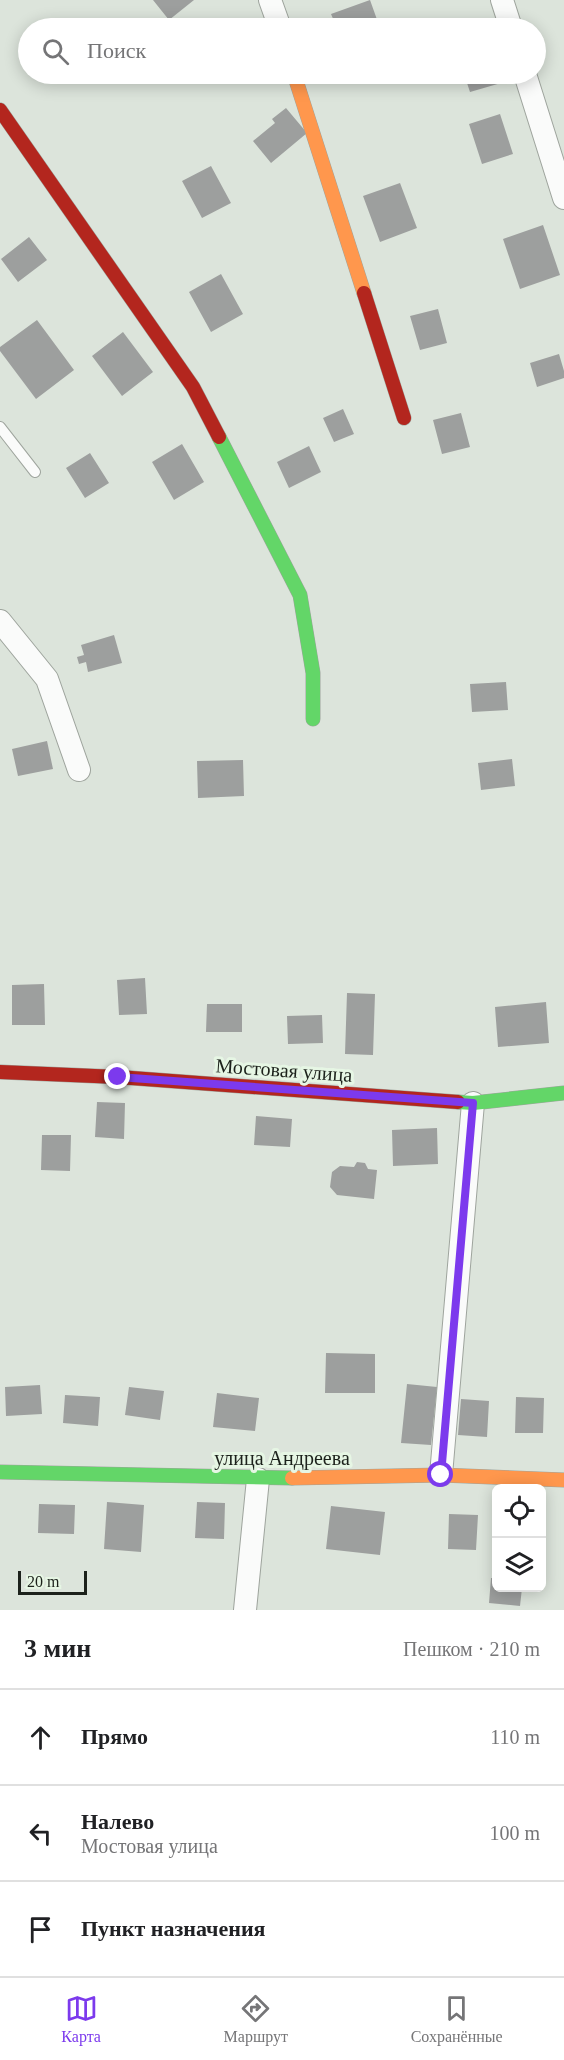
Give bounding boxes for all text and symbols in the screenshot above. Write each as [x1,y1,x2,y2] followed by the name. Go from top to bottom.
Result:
[18,18,546,84] search box
[39,35,72,68] icon: search
[87,38,146,63] text: Поиск
[215,1054,353,1087] street label: Мостовая улица
[104,1063,130,1089] route end
[214,1447,350,1470] street label: улица Андреева
[427,1461,453,1487] route start
[492,1484,546,1592] map controls
[492,1484,546,1538] button: locate
[492,1538,546,1592] button: layers
[18,1568,87,1596] scale bar
[27,1573,59,1590] text: 20 m
[24,1634,91,1663] text: 3 мин
[403,1638,540,1660] text: Пешком · 210 m
[24,1721,57,1754] icon: ahead
[81,1724,148,1749] text: Прямо
[490,1726,540,1748] text: 110 m
[81,1809,154,1834] text: Налево
[24,1817,57,1850] icon: left
[489,1822,540,1844] text: 100 m
[81,1835,218,1857] text: Мостовая улица
[24,1913,57,1946] icon: arrive
[81,1916,266,1941] text: Пункт назначения
[61,1992,101,2046] tab: Карта
[224,1992,288,2046] tab: Маршрут
[411,1992,503,2046] tab: Сохранённые

